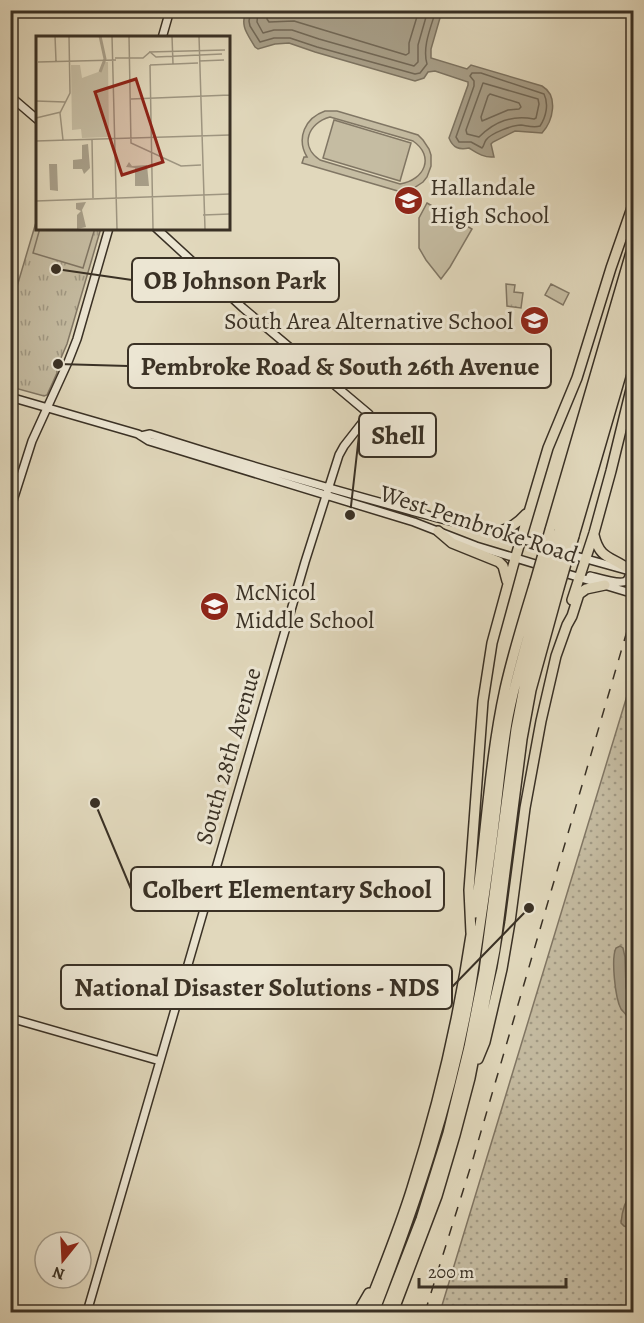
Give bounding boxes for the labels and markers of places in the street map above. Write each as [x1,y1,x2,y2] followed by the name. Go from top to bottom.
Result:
[430,171,549,231] place label: Hallandale High School
[393,185,425,217] school or university icon: Hallandale High School
[132,258,339,302] callout: OB Johnson Park
[224,305,513,337] place label: South Area Alternative School
[518,305,550,337] school or university icon: South Area Alternative School
[128,344,551,388] callout: Pembroke Road & South 26th Avenue
[359,413,436,457] callout: Shell
[235,576,374,636] place label: McNicol Middle School
[198,590,230,622] school or university icon: McNicol Middle School
[131,867,444,911] callout: Colbert Elementary School
[61,965,452,1009] callout: National Disaster Solutions - NDS

